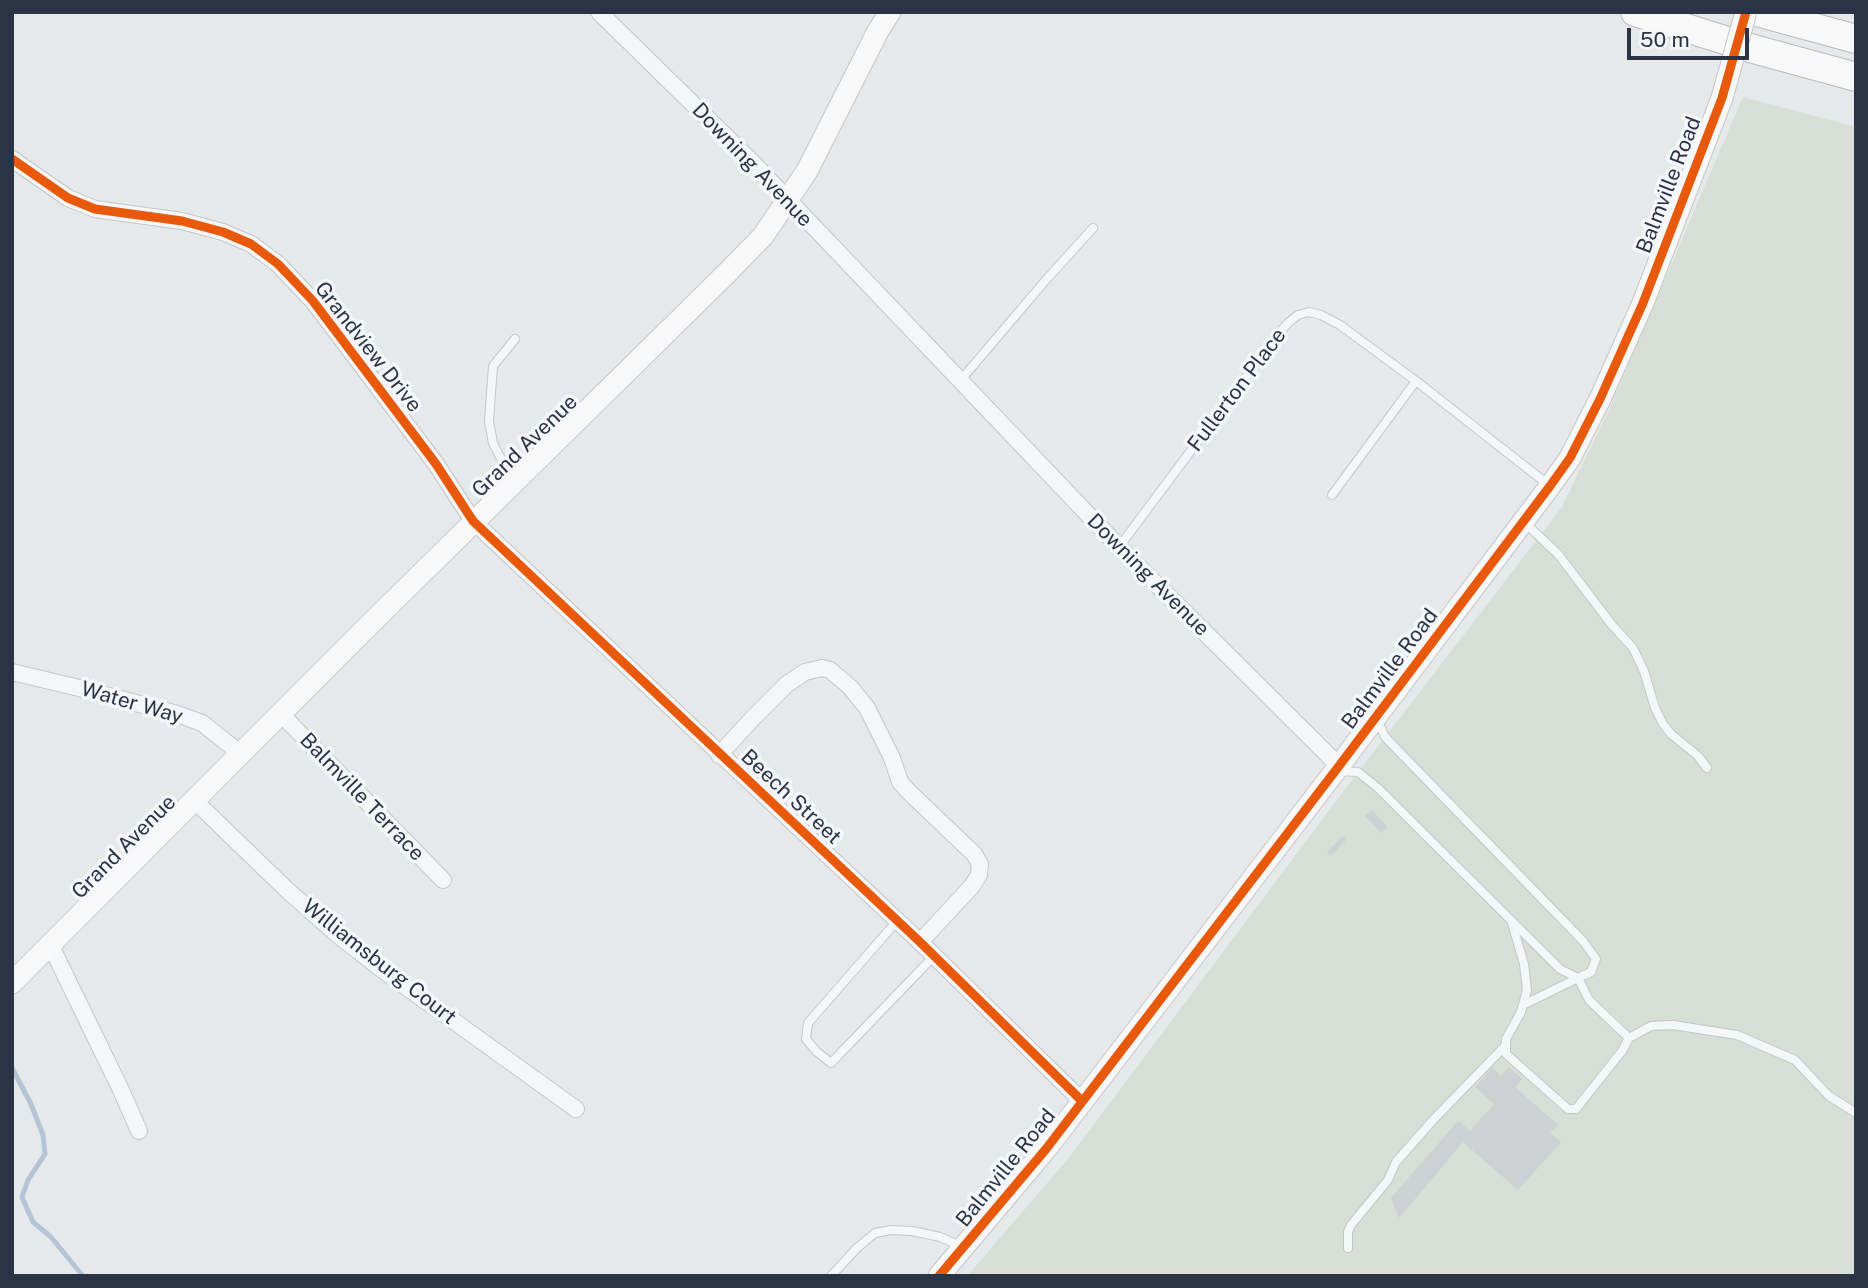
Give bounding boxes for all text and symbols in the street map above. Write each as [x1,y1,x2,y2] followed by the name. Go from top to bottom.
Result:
[1630,14,1752,58] scale bar
[1640,27,1690,52] text: 50 m
[686,98,818,232] street label: Downing Avenue
[1631,113,1707,257] street label: Balmville Road
[309,277,427,417] street label: Grandview Drive
[1182,323,1292,457] street label: Fullerton Place
[467,389,583,503] street label: Grand Avenue
[1082,509,1214,641] street label: Downing Avenue
[1337,604,1443,734] street label: Balmville Road
[78,676,186,730] street label: Water Way
[294,728,430,866] street label: Balmville Terrace
[736,744,846,850] street label: Beech Street
[67,790,181,904] street label: Grand Avenue
[297,894,461,1030] street label: Williamsburg Court
[951,1104,1061,1232] street label: Balmville Road

